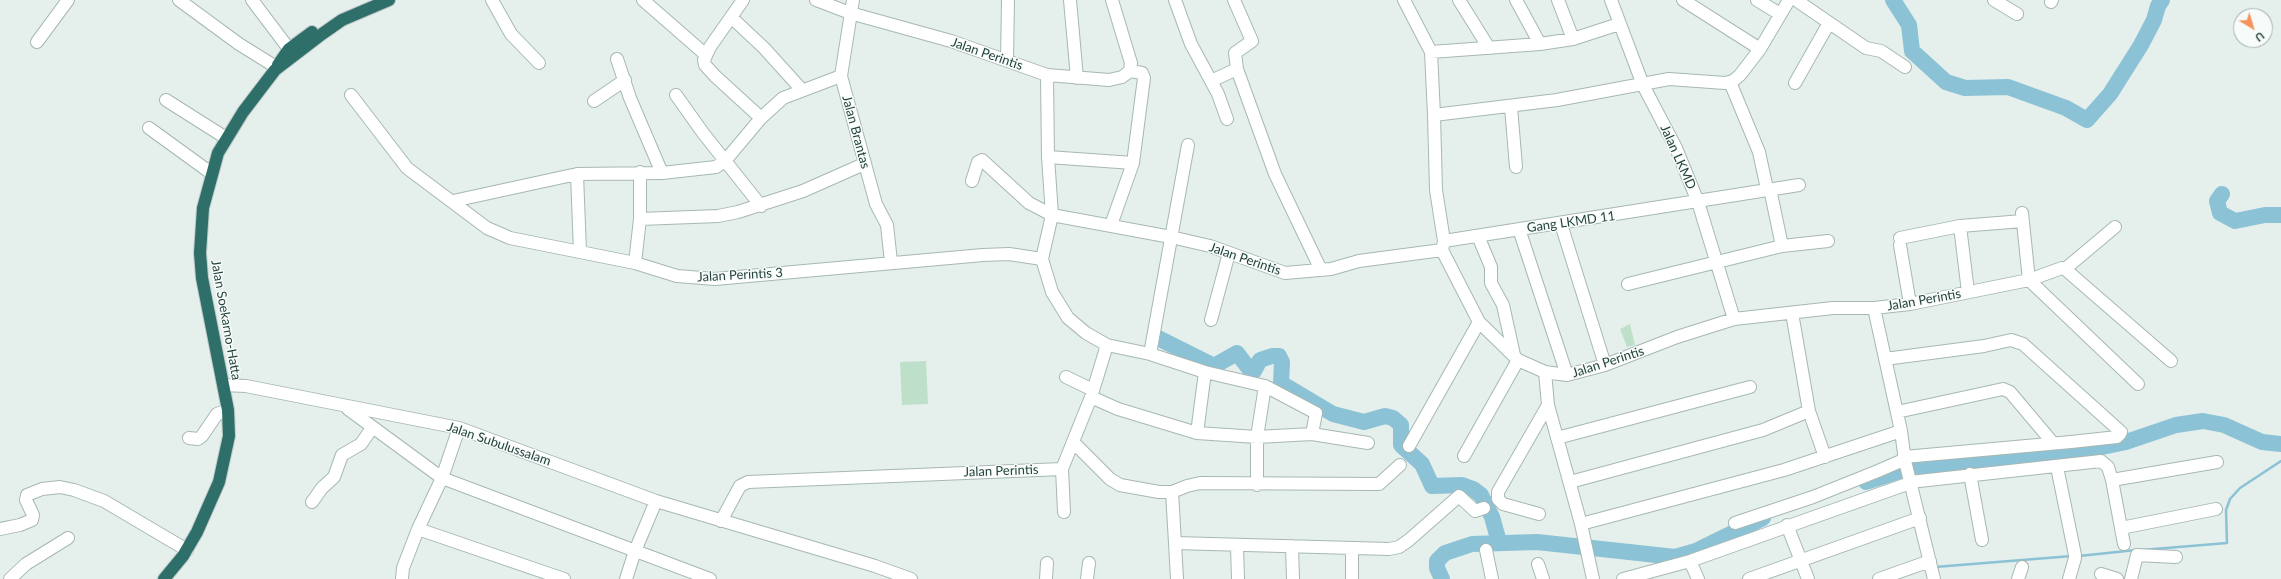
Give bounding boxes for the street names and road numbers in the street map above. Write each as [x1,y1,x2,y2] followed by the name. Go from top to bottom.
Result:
[949,34,1025,74] street label: Jalan Perintis
[839,94,873,170] street label: Jalan Brantas
[1657,122,1699,192] street label: Jalan LKMD
[1526,208,1616,236] street label: Gang LKMD 11
[1207,239,1283,279] street label: Jalan Perintis
[208,259,244,381] street label: Jalan Soekarno-Hatta
[697,265,783,285] street label: Jalan Perintis 3
[1886,286,1962,314] street label: Jalan Perintis
[1570,343,1646,381] street label: Jalan Perintis
[445,419,553,469] street label: Jalan Subulussalam
[963,462,1039,480] street label: Jalan Perintis

